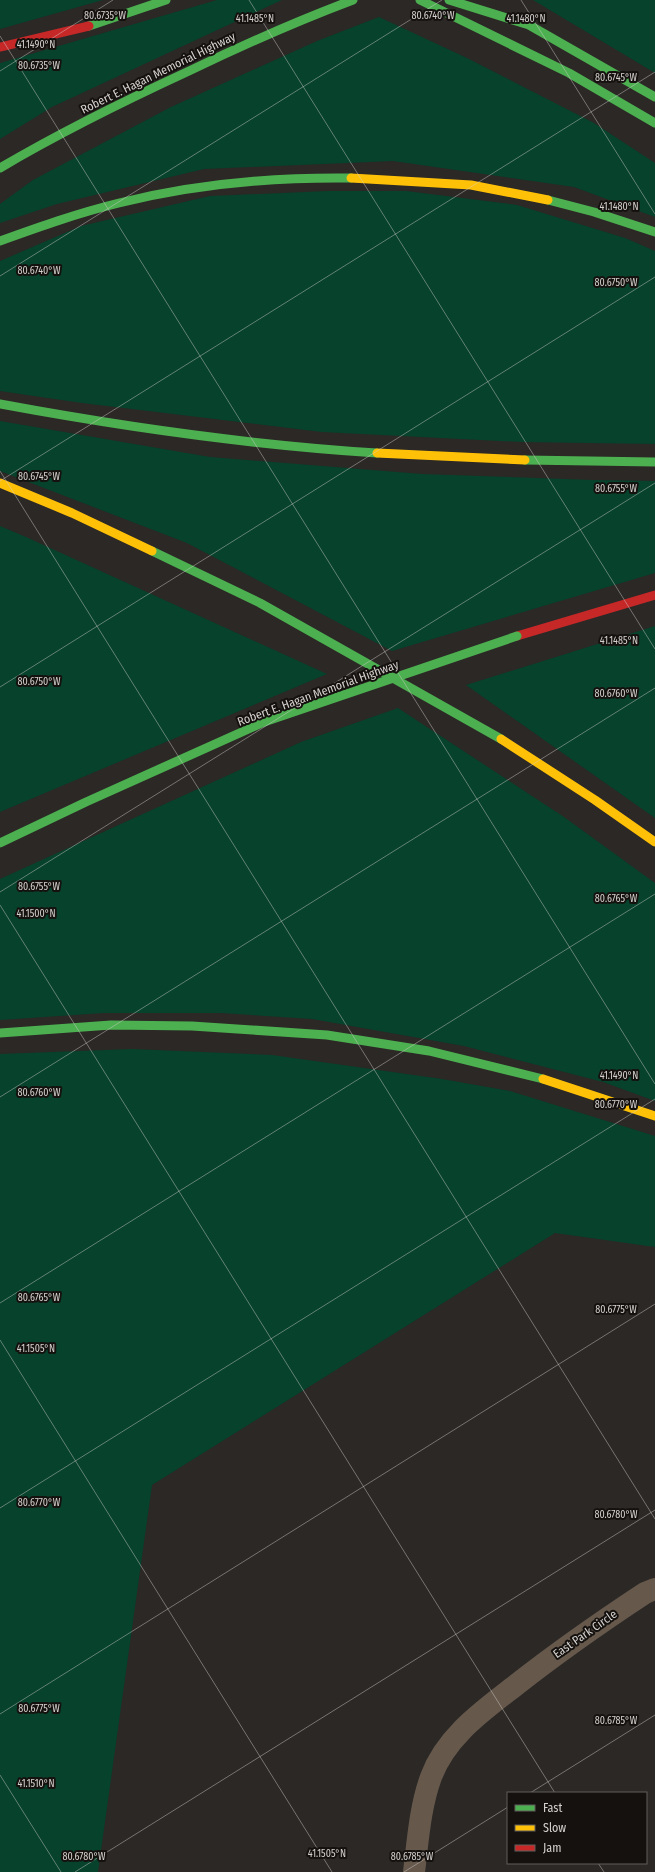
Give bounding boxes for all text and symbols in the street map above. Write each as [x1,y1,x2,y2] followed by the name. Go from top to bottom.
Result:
[84,10,127,22] text: 80.6735°W
[412,10,455,22] text: 80.6740°W
[236,13,274,25] text: 41.1485°N
[506,13,546,25] text: 41.1480°N
[78,29,238,117] street label: Robert E. Hagan Memorial Highway
[17,39,55,51] text: 41.1490°N
[18,60,61,72] text: 80.6735°W
[595,72,638,84] text: 80.6745°W
[599,201,639,213] text: 41.1480°N
[18,265,61,277] text: 80.6740°W
[595,277,638,289] text: 80.6750°W
[18,471,61,483] text: 80.6745°W
[595,483,638,495] text: 80.6755°W
[600,635,638,647] text: 41.1485°N
[236,657,401,729] street label: Robert E. Hagan Memorial Highway
[18,676,61,688] text: 80.6750°W
[594,688,638,700] text: 80.6760°W
[18,881,61,893] text: 80.6755°W
[595,893,638,905] text: 80.6765°W
[17,908,56,920] text: 41.1500°N
[600,1070,638,1082] text: 41.1490°N
[17,1087,61,1099] text: 80.6760°W
[595,1099,638,1111] text: 80.6770°W
[18,1292,61,1304] text: 80.6765°W
[595,1304,637,1316] text: 80.6775°W
[17,1343,55,1355] text: 41.1505°N
[18,1497,61,1509] text: 80.6770°W
[594,1509,638,1521] text: 80.6780°W
[550,1607,620,1661] street label: East Park Circle
[18,1703,60,1715] text: 80.6775°W
[595,1715,638,1727] text: 80.6785°W
[17,1778,55,1790] text: 41.1510°N
[507,1792,647,1864] legend
[543,1801,562,1815] text: Fast
[543,1821,566,1835] text: Slow
[543,1841,561,1855] text: Jam
[308,1848,346,1860] text: 41.1505°N
[62,1851,106,1863] text: 80.6780°W
[391,1851,434,1863] text: 80.6785°W

